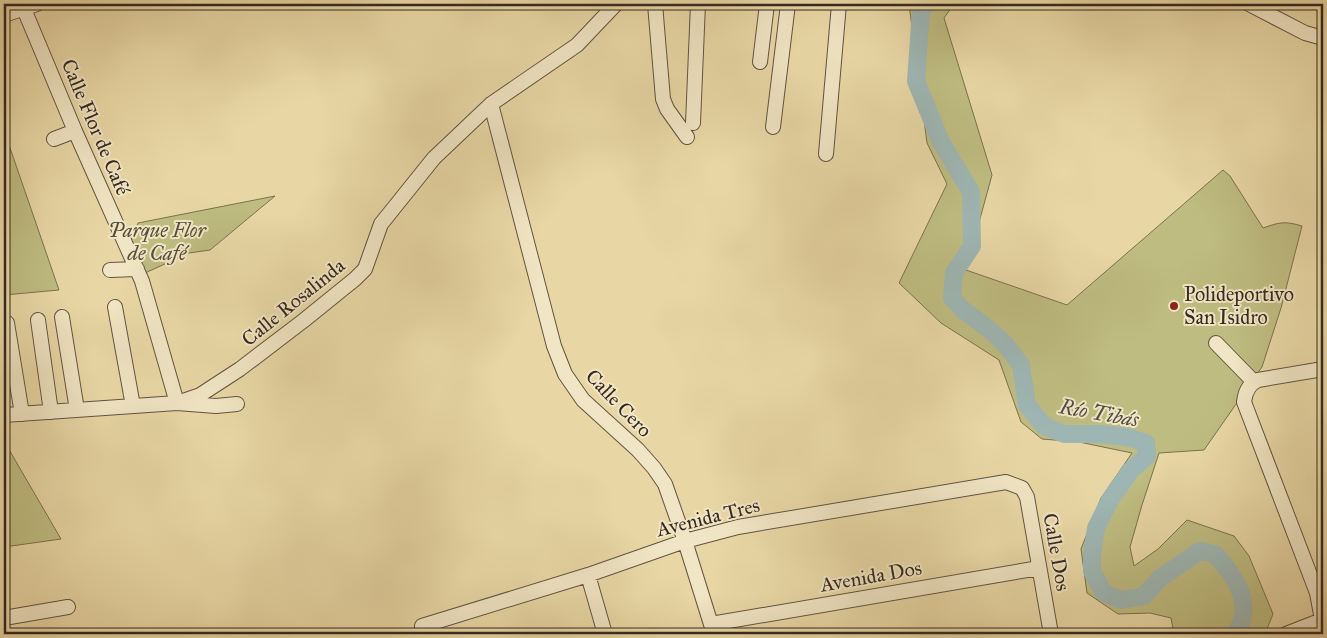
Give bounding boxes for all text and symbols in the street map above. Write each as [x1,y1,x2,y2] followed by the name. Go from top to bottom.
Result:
[57,55,136,199] street label: Calle Flor de Café
[108,218,207,265] park label: Parque Flor de Café
[237,253,350,351] street label: Calle Rosalinda
[1184,282,1294,329] place label: Polideportivo San Isidro
[1168,300,1180,312] marker: Polideportivo San Isidro
[581,364,657,442] street label: Calle Cero
[1056,393,1142,433] water label: Río Tibás
[653,493,762,542] street label: Avenida Tres
[1038,511,1076,593] street label: Calle Dos
[817,555,924,597] street label: Avenida Dos

